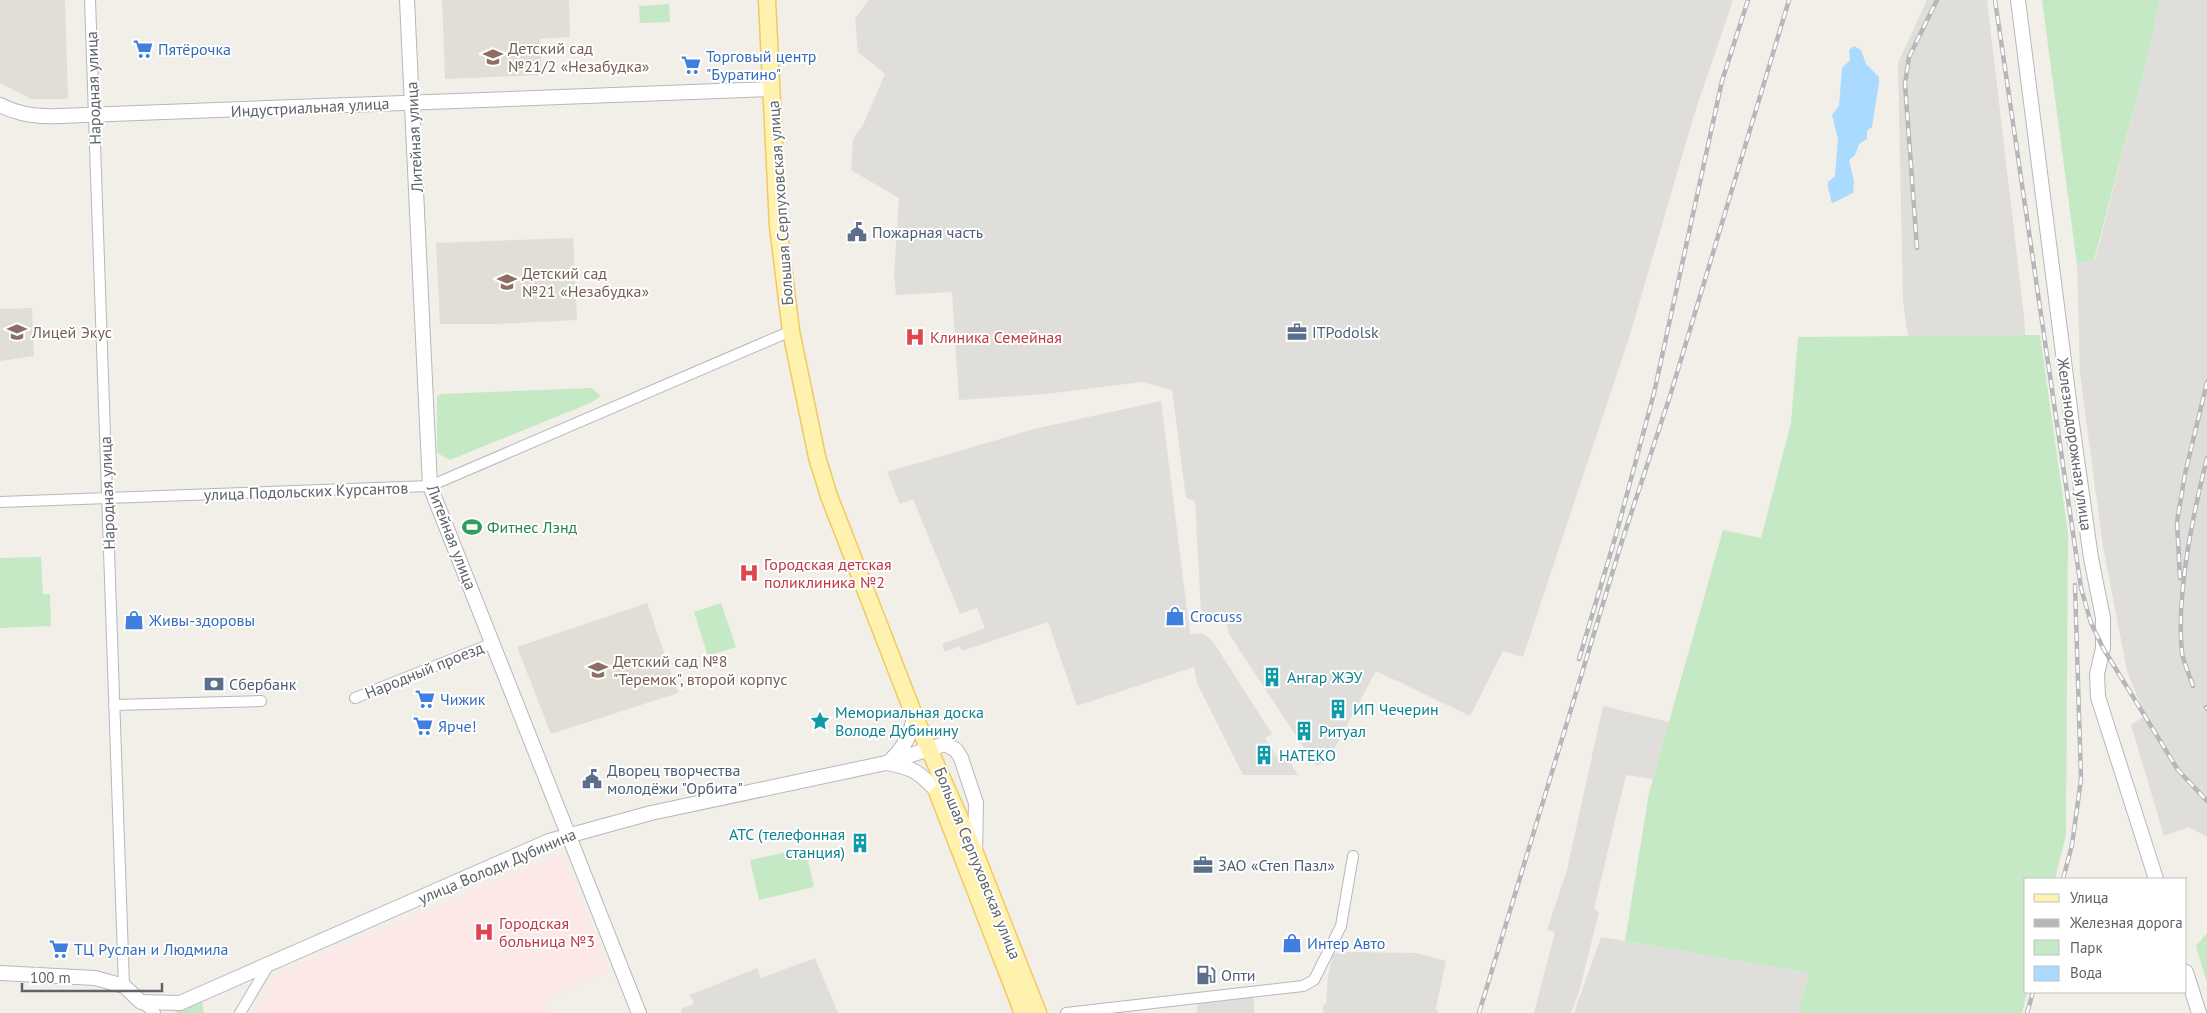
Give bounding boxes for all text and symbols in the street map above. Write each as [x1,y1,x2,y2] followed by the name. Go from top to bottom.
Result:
[81,31,105,145] street label: Народная улица
[132,38,154,60] supermarket icon: Пятёрочка
[508,38,650,76] place label: Детский сад №21/2 «Незабудка»
[158,39,231,59] place label: Пятёрочка
[482,46,504,68] school or university icon: Детский сад №21/2 «Незабудка»
[706,46,816,84] place label: Торговый центр "Буратино"
[680,54,702,76] supermarket icon: Торговый центр "Буратино"
[401,81,427,194] street label: Литейная улица
[230,93,390,121] street label: Индустриальная улица
[763,100,797,306] street label: Большая Серпуховская улица
[846,221,868,243] public building icon: Пожарная часть
[872,222,983,242] place label: Пожарная часть
[522,263,649,301] place label: Детский сад №21 «Незабудка»
[496,271,518,293] school or university icon: Детский сад №21 «Незабудка»
[6,321,28,343] school or university icon: Лицей Экус
[1286,321,1308,343] office icon: ITPodolsk
[31,322,112,342] place label: Лицей Экус
[1312,322,1379,342] place label: ITPodolsk
[904,326,926,348] hospital icon: Клиника Семейная
[930,327,1062,347] place label: Клиника Семейная
[2053,355,2097,532] street label: Железнодорожная улица
[95,436,119,550] street label: Народная улица
[203,477,409,505] street label: улица Подольских Курсантов
[422,481,481,592] street label: Литейная улица
[461,516,483,538] sports icon: Фитнес Лэнд
[487,517,578,537] place label: Фитнес Лэнд
[764,554,892,592] place label: Городская детская поликлиника №2
[738,562,760,584] hospital icon: Городская детская поликлиника №2
[1164,605,1186,627] shop icon: Crocuss
[1190,606,1242,626] place label: Crocuss
[123,609,145,631] shop icon: Живы-здоровы
[148,610,255,630] place label: Живы-здоровы
[362,637,487,703] street label: Народный проезд
[613,651,787,689] place label: Детский сад №8 "Теремок", второй корпус
[587,659,609,681] school or university icon: Детский сад №8 "Теремок", второй корпус
[1261,666,1283,688] building icon: Ангар ЖЭУ
[1287,667,1362,687] place label: Ангар ЖЭУ
[203,673,225,695] bank icon: Сбербанк
[229,674,297,694] place label: Сбербанк
[414,688,436,710] supermarket icon: Чижик
[440,689,486,709] place label: Чижик
[1327,698,1349,720] building icon: ИП Чечерин
[1353,699,1439,719] place label: ИП Чечерин
[835,702,984,740] place label: Мемориальная доска Володе Дубинину
[809,710,831,732] place icon: Мемориальная доска Володе Дубинину
[412,715,434,737] supermarket icon: Ярче!
[438,716,477,736] place label: Ярче!
[1293,720,1315,742] building icon: Ритуал
[1319,721,1366,741] place label: Ритуал
[1253,744,1275,766] building icon: НАТЕКО
[1279,745,1336,765] place label: НАТЕКО
[607,760,743,798] place label: Дворец творчества молодёжи "Орбита"
[930,764,1026,962] street label: Большая Серпуховская улица
[581,768,603,790] public building icon: Дворец творчества молодёжи "Орбита"
[415,824,579,908] street label: улица Володи Дубинина
[729,824,845,862] place label: АТС (телефонная станция)
[849,832,871,854] building icon: АТС (телефонная станция)
[1192,854,1214,876] office icon: ЗАО «Степ Пазл»
[1218,855,1335,875] place label: ЗАО «Степ Пазл»
[2024,878,2187,993] legend
[2070,888,2108,907] text: Улица
[499,913,595,951] place label: Городская больница №3
[2069,913,2183,932] text: Железная дорога
[473,921,495,943] hospital icon: Городская больница №3
[1281,932,1303,954] shop icon: Интер Авто
[1307,933,1385,953] place label: Интер Авто
[48,938,70,960] supermarket icon: ТЦ Руслан и Людмила
[2070,938,2103,957] text: Парк
[74,939,228,959] place label: ТЦ Руслан и Людмила
[22,960,162,992] scale bar
[2070,963,2102,982] text: Вода
[1195,964,1217,986] fuel station icon: Опти
[1221,965,1256,985] place label: Опти
[30,968,71,987] text: 100 m

